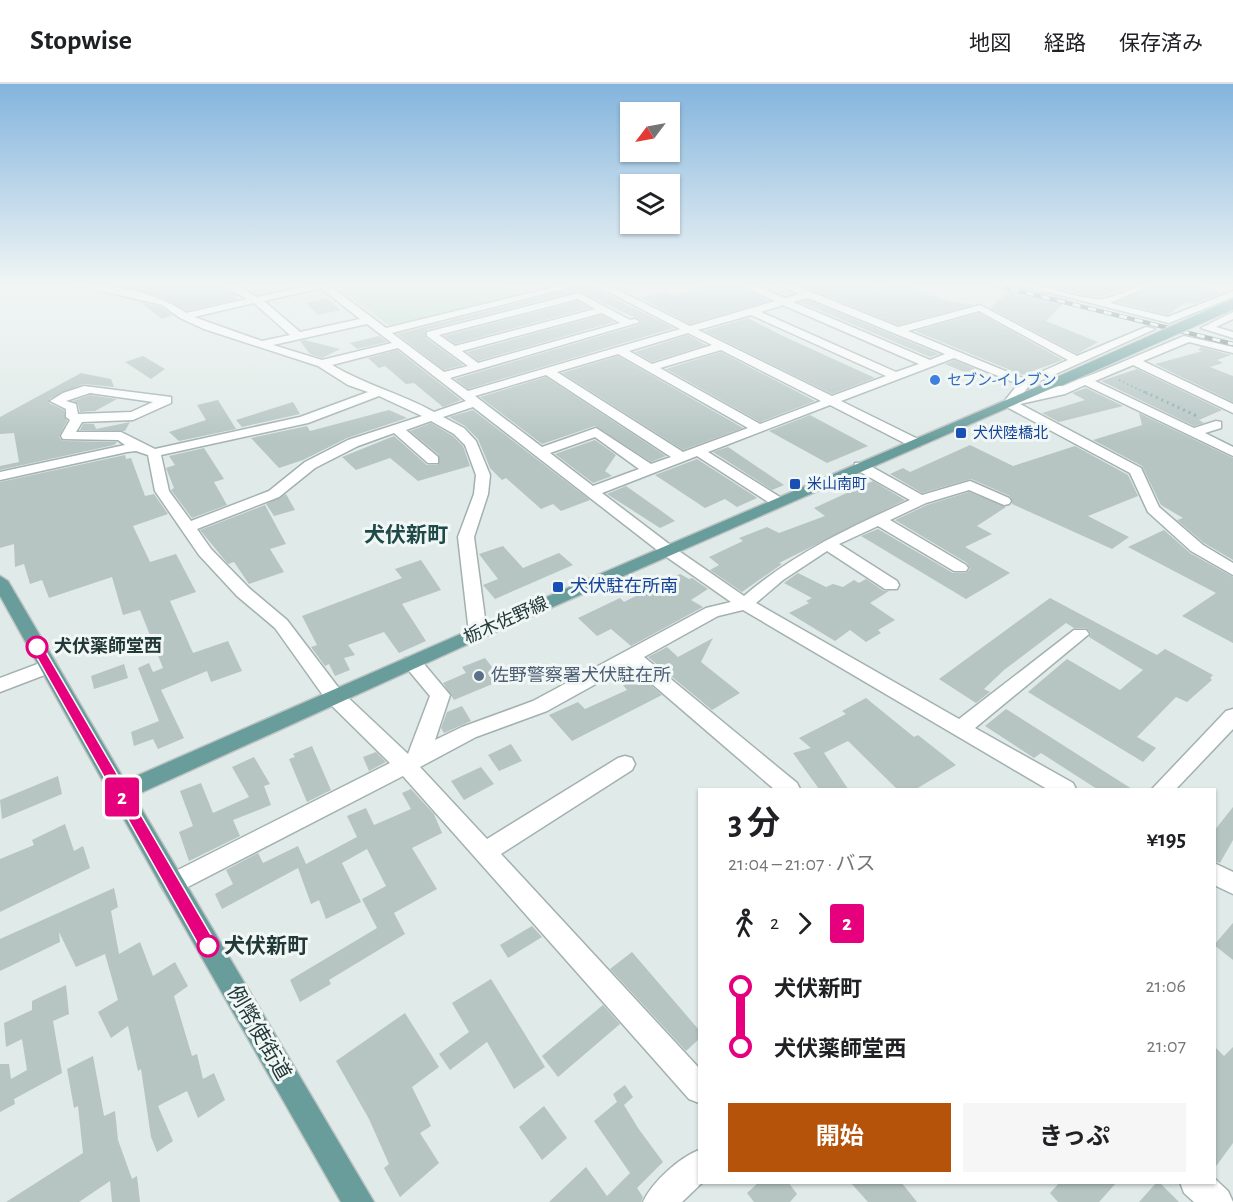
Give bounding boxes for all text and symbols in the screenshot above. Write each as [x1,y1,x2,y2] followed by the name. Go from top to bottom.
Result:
[30,27,132,55] text: Stopwise
[969,33,1011,54] text: 地図
[1044,33,1086,54] text: 経路
[1119,33,1203,54] text: 保存済み
[620,102,680,162] north arrow
[620,102,680,234] map controls
[620,174,680,234] button: layers
[947,372,1057,388] place label: セブン-イレブン
[928,373,942,387] marker: セブン-イレブン
[973,424,1048,441] place label: 犬伏陸橋北
[954,426,968,440] marker: 犬伏陸橋北
[807,476,867,492] place label: 米山南町
[788,477,802,491] marker: 米山南町
[364,523,448,546] district label: 犬伏新町
[570,576,678,596] place label: 犬伏駐在所南
[551,580,565,594] marker: 犬伏駐在所南
[460,593,551,648] street label: 栃木佐野線
[26,636,48,658] marker: 犬伏薬師堂西
[54,636,162,656] place label: 犬伏薬師堂西
[491,665,671,685] place label: 佐野警察署犬伏駐在所
[472,669,486,683] marker: 佐野警察署犬伏駐在所
[102,778,142,816] line badge: 2
[117,787,127,808] text: 2
[728,808,780,841] text: 3 分
[1146,828,1186,850] text: ¥195
[728,854,876,874] text: 21:04 – 21:07 · バス
[728,907,761,940] icon: walk
[788,907,821,940] icon: forward
[770,913,779,933] text: 2
[842,913,852,934] text: 2
[224,934,308,957] place label: 犬伏新町
[197,935,219,957] marker: 犬伏新町
[1145,976,1186,996] text: 21:06
[774,978,862,1000] text: 犬伏新町
[224,982,295,1084] street label: 例幣使街道
[1147,1036,1186,1056] text: 21:07
[774,1038,906,1060] text: 犬伏薬師堂西
[728,1103,951,1172] button: 開始
[963,1103,1186,1172] button: きっぷ

